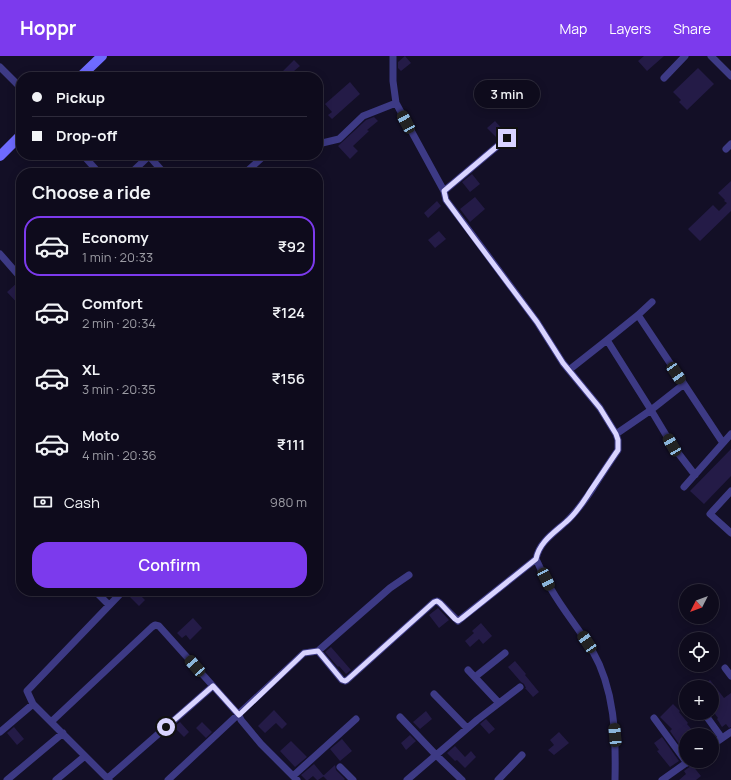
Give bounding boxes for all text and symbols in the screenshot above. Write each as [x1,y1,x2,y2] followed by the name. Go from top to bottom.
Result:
[20,15,76,41] text: Hoppr
[559,19,587,38] text: Map
[609,19,651,38] text: Layers
[673,19,711,38] text: Share
[474,80,540,108] callout: 3 min
[491,85,523,103] text: 3 min
[56,87,105,108] text: Pickup
[395,109,417,135] car
[56,125,117,146] text: Drop-off
[498,129,516,147] route end
[32,180,151,204] text: Choose a ride
[82,227,149,248] text: Economy
[34,228,70,264] icon: car
[278,236,305,257] text: ₹92
[82,248,153,266] text: 1 min · 20:33
[82,293,143,314] text: Comfort
[34,294,70,330] icon: car
[272,302,305,323] text: ₹124
[82,314,156,332] text: 2 min · 20:34
[82,359,100,380] text: XL
[34,360,70,396] icon: car
[664,360,688,386] car
[271,368,305,389] text: ₹156
[82,380,156,398] text: 3 min · 20:35
[82,425,119,446] text: Moto
[34,426,70,462] icon: car
[661,432,683,458] car
[277,434,305,455] text: ₹111
[82,446,157,464] text: 4 min · 20:36
[32,491,54,513] icon: cash
[64,492,100,513] text: Cash
[270,493,307,511] text: 980 m
[32,542,307,588] button: Confirm
[535,566,557,592] car
[679,584,719,624] north arrow
[679,584,719,768] map controls
[575,629,599,655] car
[679,632,719,672] button: locate
[183,653,207,679] car
[679,680,719,720] button: +
[157,718,175,736] route start
[608,723,622,747] car
[679,728,719,768] button: −

